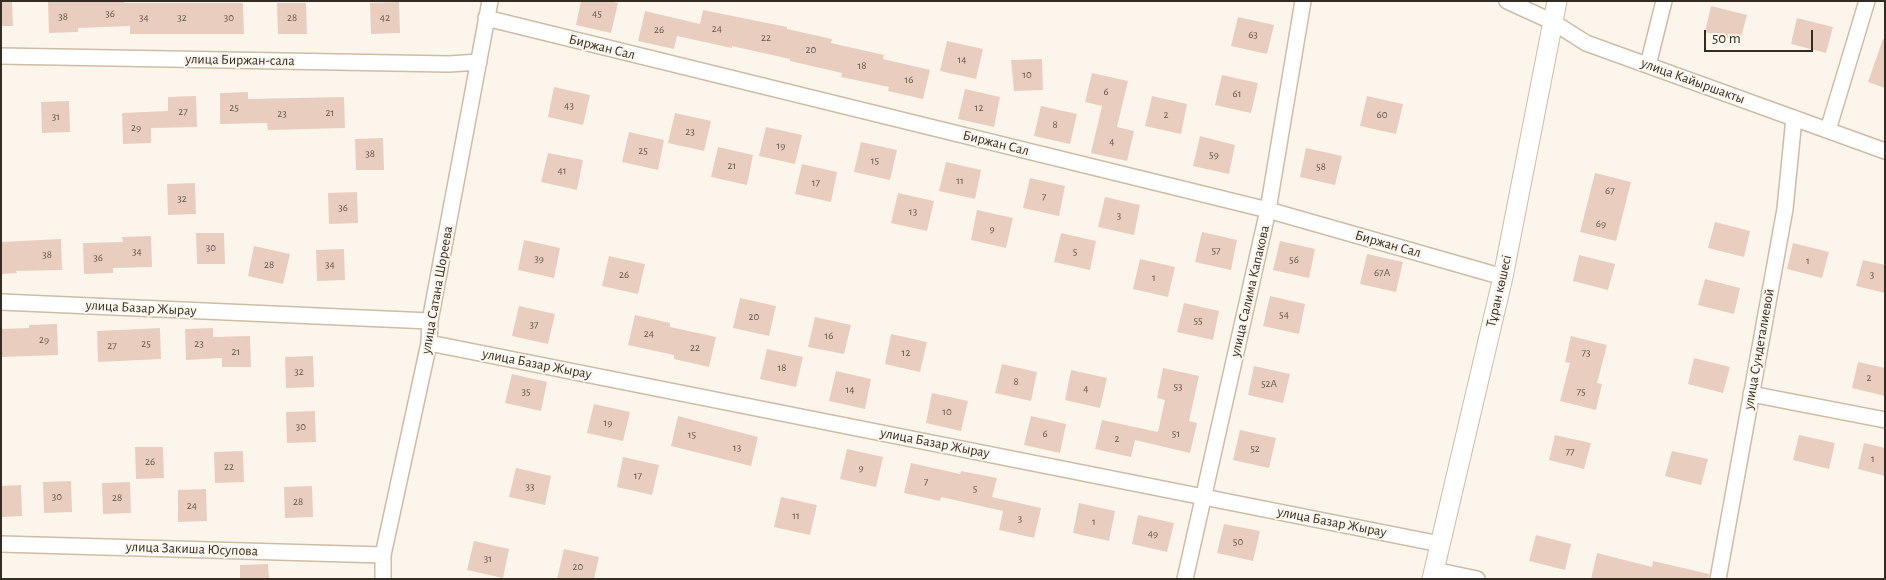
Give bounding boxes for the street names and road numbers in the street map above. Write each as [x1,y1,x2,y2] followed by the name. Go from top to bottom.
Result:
[567,31,637,63] street label: Биржан Сал
[185,51,295,69] street label: улица Биржан-сала
[1639,54,1747,108] street label: улица Кайыршакты
[961,127,1031,159] street label: Биржан Сал
[1227,224,1273,358] street label: улица Салима Капакова
[417,225,457,355] street label: улица Сатана Шореева
[1353,227,1423,261] street label: Биржан Сал
[1483,253,1515,329] street label: Тұран көшесі
[1740,287,1778,411] street label: улица Сундеталиевой
[85,297,197,319] street label: улица Базар Жырау
[481,345,593,383] street label: улица Базар Жырау
[879,424,991,462] street label: улица Базар Жырау
[1276,503,1388,541] street label: улица Базар Жырау
[126,538,258,560] street label: улица Закиша Юсупова

